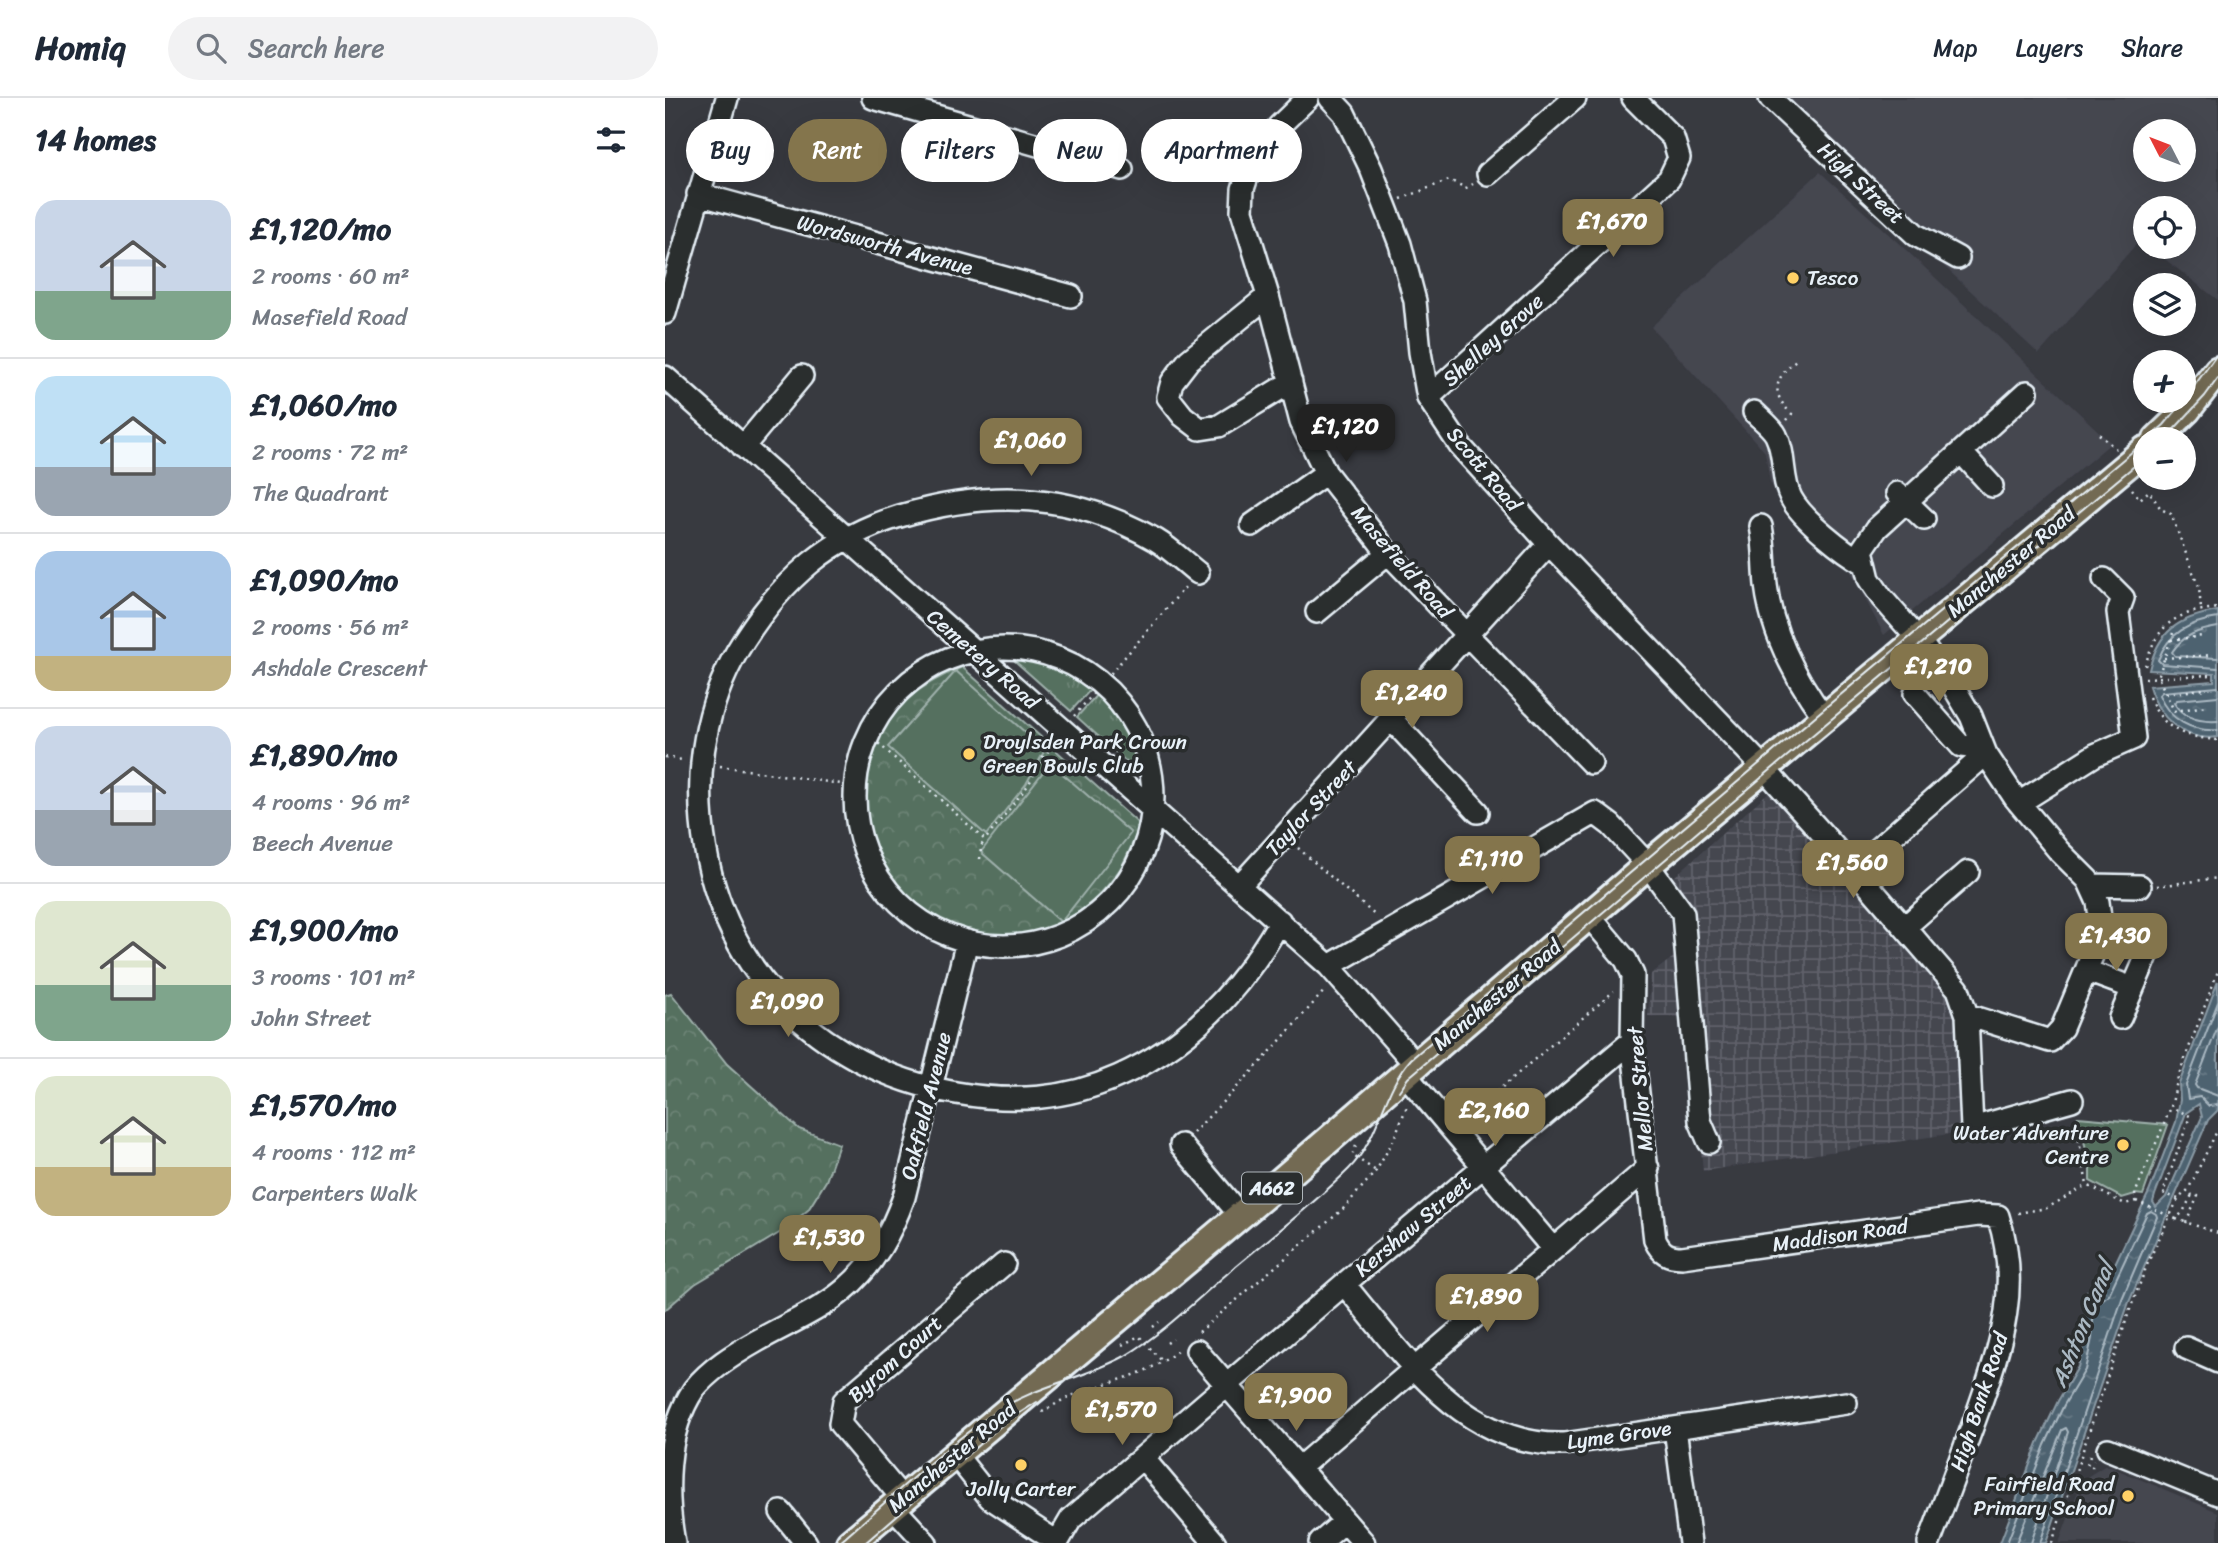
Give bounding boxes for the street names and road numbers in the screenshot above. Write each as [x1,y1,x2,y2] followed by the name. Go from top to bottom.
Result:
[1808,132,1914,234] street label: High Street
[793,203,977,287] street label: Wordsworth Avenue
[1433,283,1553,397] street label: Shelley Grove
[1437,418,1533,522] street label: Scott Road
[1938,495,2086,628] street label: Manchester Road
[1341,496,1464,629] street label: Masefield Road
[918,599,1050,721] street label: Cemetery Road
[1255,749,1368,866] street label: Taylor Street
[1424,928,1572,1061] street label: Manchester Road
[1615,1024,1664,1153] street label: Mellor Street
[889,1028,963,1184] street label: Oakfield Avenue
[1345,1165,1481,1287] street label: Kershaw Street
[1242,1172,1302,1204] road number: A662
[1770,1206,1912,1263] street label: Maddison Road
[838,1305,952,1413] street label: Byrom Court
[1939,1326,2020,1476] street label: High Bank Road
[879,1390,1027,1523] street label: Manchester Road
[1564,1409,1674,1461] street label: Lyme Grove

